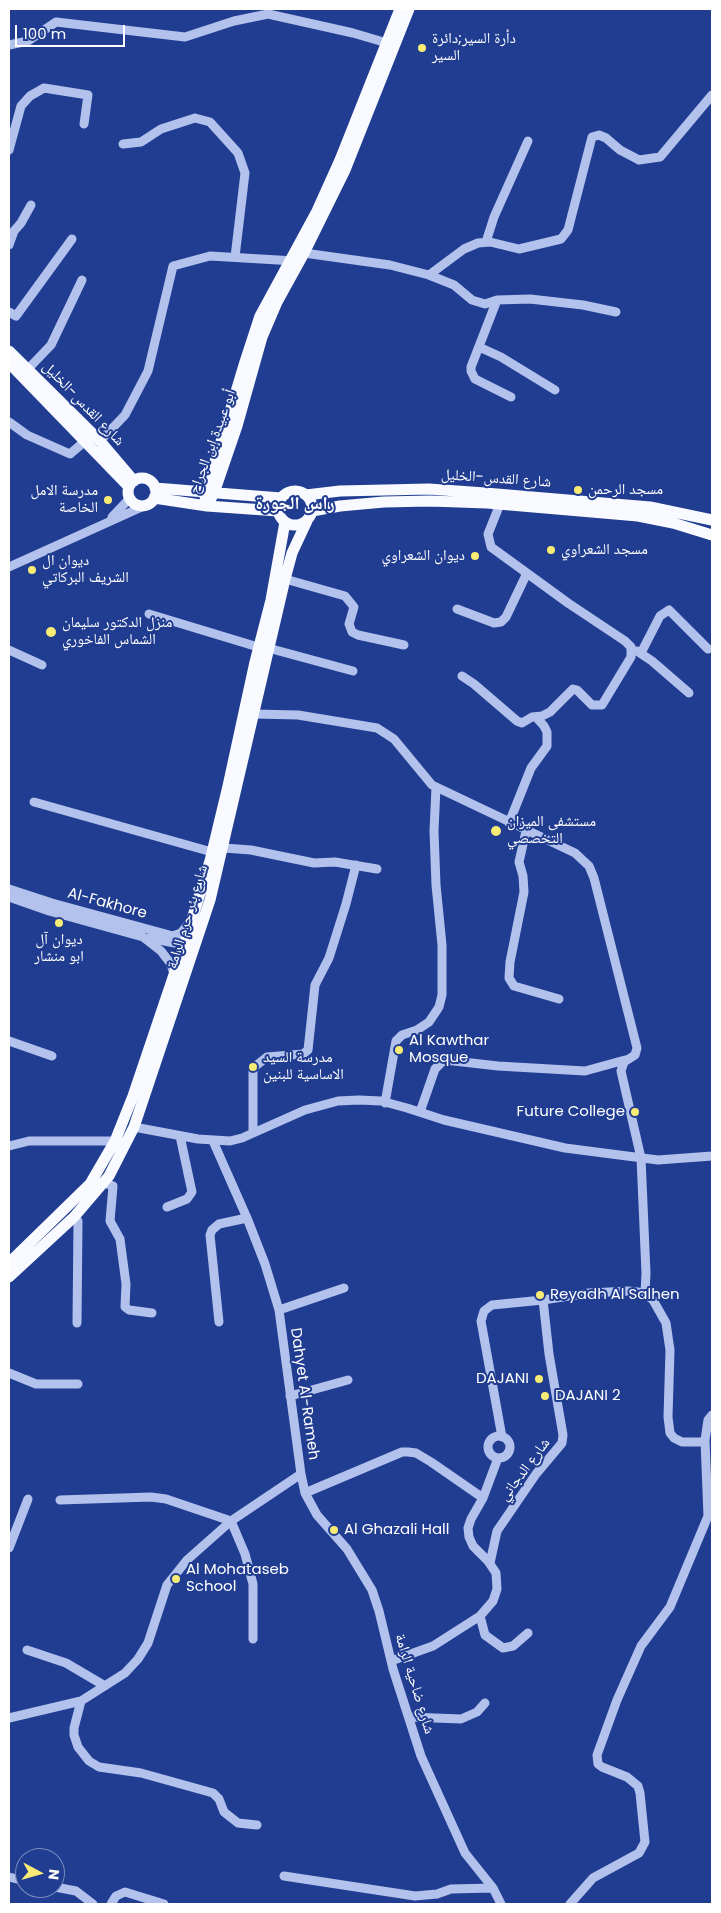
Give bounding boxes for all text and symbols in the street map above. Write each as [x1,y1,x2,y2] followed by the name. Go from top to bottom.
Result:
[18,15,128,47] scale bar
[23,23,66,44] text: 100 m
[432,30,516,65] place label: دأرة السير;دائرة السير
[416,42,428,54] marker: دأرة السير;دائرة السير
[38,358,128,450] street label: شارع القدس-الخليل
[186,387,240,497] street label: أبو عبيدة إبن الجراح
[440,466,552,492] street label: شارع القدس-الخليل
[588,481,663,499] place label: مسجد الرحمن
[31,482,98,517] place label: مدرسة الامل الخاصة
[572,484,584,496] marker: مسجد الرحمن
[256,493,334,515] district label: راس الجورة
[102,494,114,506] marker: مدرسة الامل الخاصة
[561,541,648,559] place label: مسجد الشعراوي
[545,544,557,556] marker: مسجد الشعراوي
[381,547,465,565] place label: ديوان الشعراوي
[469,550,481,562] marker: ديوان الشعراوي
[42,552,129,587] place label: ديوان ال الشريف البركاتي
[26,564,38,576] marker: ديوان ال الشريف البركاتي
[62,614,172,649] place label: منزل الدكتور سليمان الشماس الفاخوري
[44,625,58,639] marker: منزل الدكتور سليمان الشماس الفاخوري
[507,813,596,848] place label: مستشفى الميزان التخصصي
[489,824,503,838] marker: مستشفى الميزان التخصصي
[164,863,212,971] street label: شارع بئر حرم الرامة
[65,885,149,923] street label: Al-Fakhore
[53,917,65,929] marker: ديوان آل ابو منشار
[34,931,84,966] place label: ديوان آل ابو منشار
[409,1032,489,1067] place label: Al Kawthar Mosque
[393,1044,405,1056] marker: Al Kawthar Mosque
[263,1049,344,1084] place label: مدرسة السيد الاساسية للبنين
[247,1061,259,1073] marker: مدرسة السيد الاساسية للبنين
[517,1103,625,1121] place label: Future College
[629,1106,641,1118] marker: Future College
[550,1286,680,1304] place label: Reyadh Al Salhen
[534,1289,546,1301] marker: Reyadh Al Salhen
[286,1327,322,1461] street label: Dahyet Al-Rameh
[476,1370,529,1388] place label: DAJANI
[533,1373,545,1385] marker: DAJANI
[555,1387,621,1405] place label: DAJANI 2
[539,1390,551,1402] marker: DAJANI 2
[496,1435,554,1505] street label: شارع الدجاني
[344,1521,449,1539] place label: Al Ghazali Hall
[328,1524,340,1536] marker: Al Ghazali Hall
[186,1561,289,1596] place label: Al Mohataseb School
[170,1573,182,1585] marker: Al Mohataseb School
[390,1632,438,1736] street label: شارع ضاحية الرامة
[15,1848,65,1898] north arrow
[43,1868,64,1881] text: N

